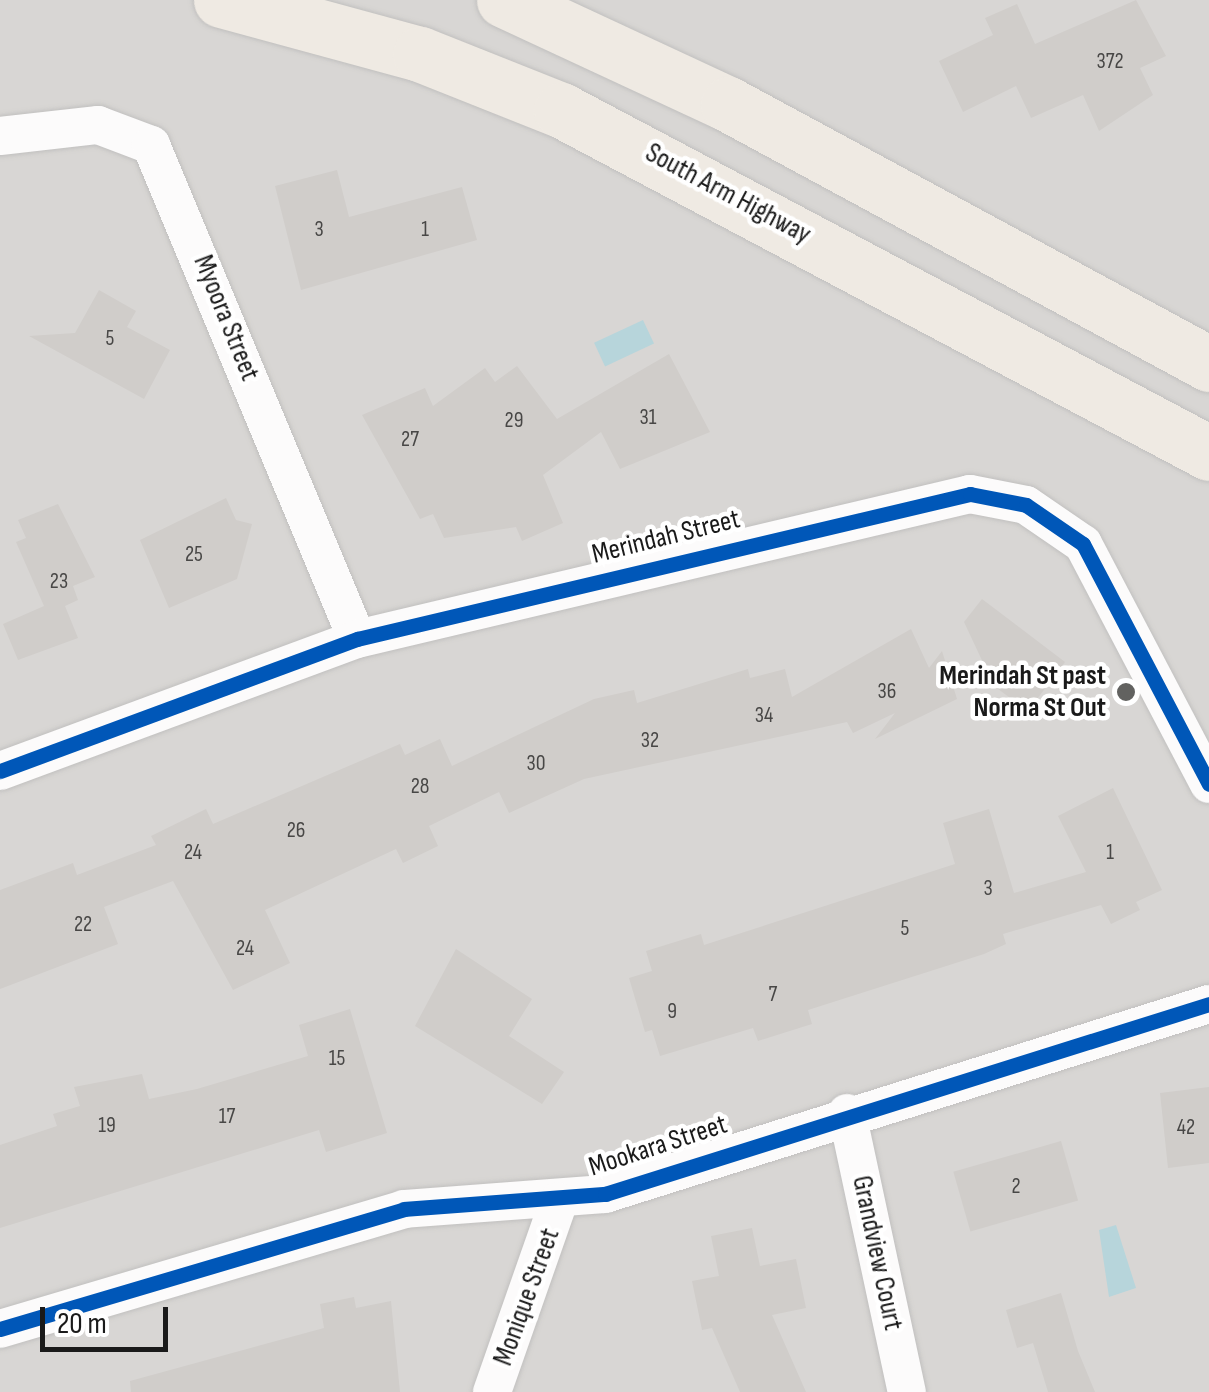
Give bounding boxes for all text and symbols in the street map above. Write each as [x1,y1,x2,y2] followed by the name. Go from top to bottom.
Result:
[1096,49,1124,75] house number: 372
[640,136,816,252] street label: South Arm Highway
[314,217,324,243] house number: 3
[421,217,429,243] house number: 1
[186,250,266,386] street label: Myoora Street
[106,326,114,352] house number: 5
[640,405,656,431] house number: 31
[505,408,523,434] house number: 29
[401,427,419,453] house number: 27
[589,502,743,572] street label: Merindah Street
[185,542,203,568] house number: 25
[50,569,68,595] house number: 23
[939,659,1106,725] place label: Merindah St past Norma St Out
[878,679,896,705] house number: 36
[1115,681,1137,703] marker: Merindah St past Norma St Out
[755,703,773,729] house number: 34
[641,728,659,754] house number: 32
[526,751,546,777] house number: 30
[411,774,429,800] house number: 28
[287,818,305,844] house number: 26
[184,840,202,866] house number: 24
[1106,840,1114,866] house number: 1
[983,876,993,902] house number: 3
[74,912,92,938] house number: 22
[901,916,909,942] house number: 5
[236,936,254,962] house number: 24
[769,982,777,1008] house number: 7
[667,999,677,1025] house number: 9
[329,1046,345,1072] house number: 15
[219,1104,235,1130] house number: 17
[585,1108,731,1184] street label: Mookara Street
[98,1113,116,1139] house number: 19
[1177,1115,1195,1141] house number: 42
[844,1173,910,1333] street label: Grandview Court
[1011,1174,1021,1200] house number: 2
[487,1224,567,1370] street label: Monique Street
[45,1287,172,1349] scale bar
[57,1306,107,1342] text: 20 m

